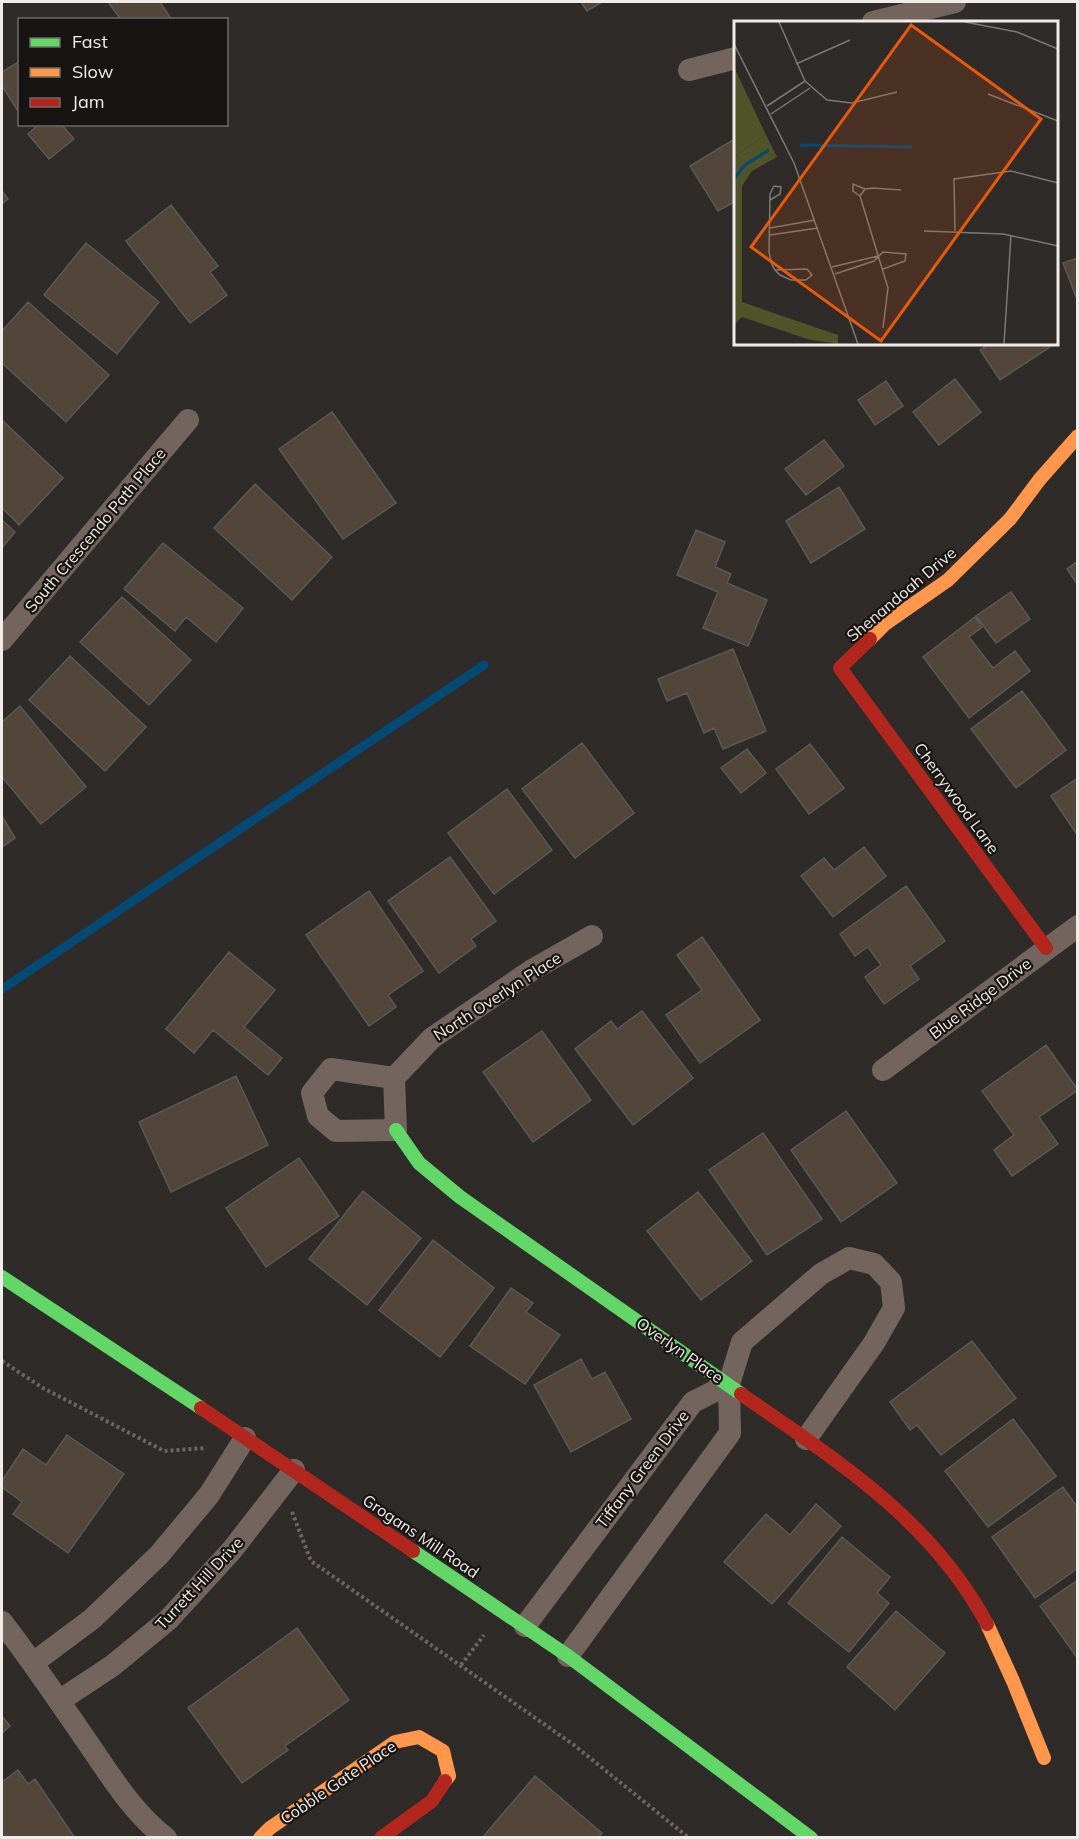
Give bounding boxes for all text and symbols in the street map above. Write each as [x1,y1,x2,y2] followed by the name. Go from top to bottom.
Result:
[18,18,228,126] legend
[734,21,1058,345] inset map
[72,30,108,53] text: Fast
[72,60,114,83] text: Slow
[72,90,105,113] text: Jam
[20,444,170,616] street label: South Crescendo Path Place
[842,542,960,646] street label: Shenandoah Drive
[910,739,1004,857] street label: Cherrywood Lane
[430,947,564,1045] street label: North Overlyn Place
[925,953,1035,1043] street label: Blue Ridge Drive
[633,1313,727,1387] street label: Overlyn Place
[591,1406,693,1532] street label: Tiffany Green Drive
[359,1490,483,1582] street label: Grogans Mill Road
[151,1532,247,1634] street label: Turrett Hill Drive
[276,1736,400,1828] street label: Cobble Gate Place

